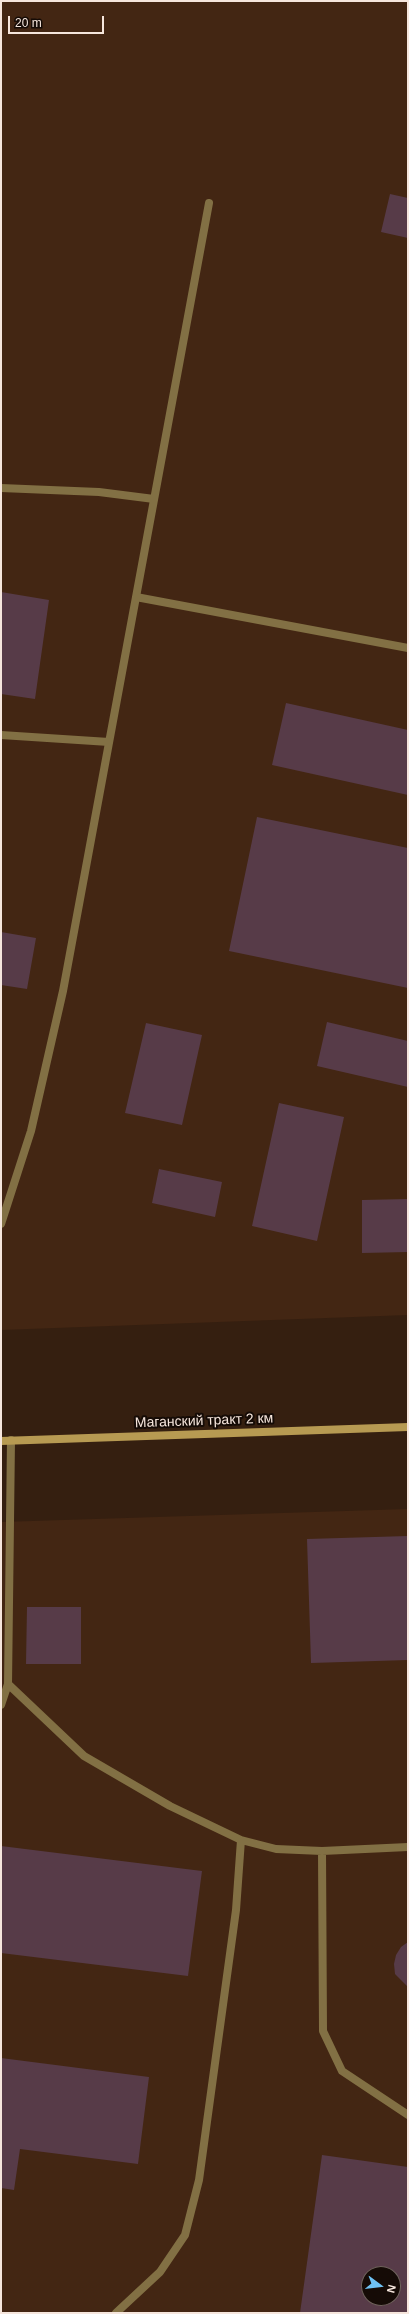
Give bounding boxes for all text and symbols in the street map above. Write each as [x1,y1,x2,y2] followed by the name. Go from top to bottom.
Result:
[10,8,106,34] scale bar
[15,16,42,30] text: 20 m
[134,1410,274,1432] street label: Маганский тракт 2 км
[361,2266,401,2306] north arrow
[385,2283,398,2294] text: N

